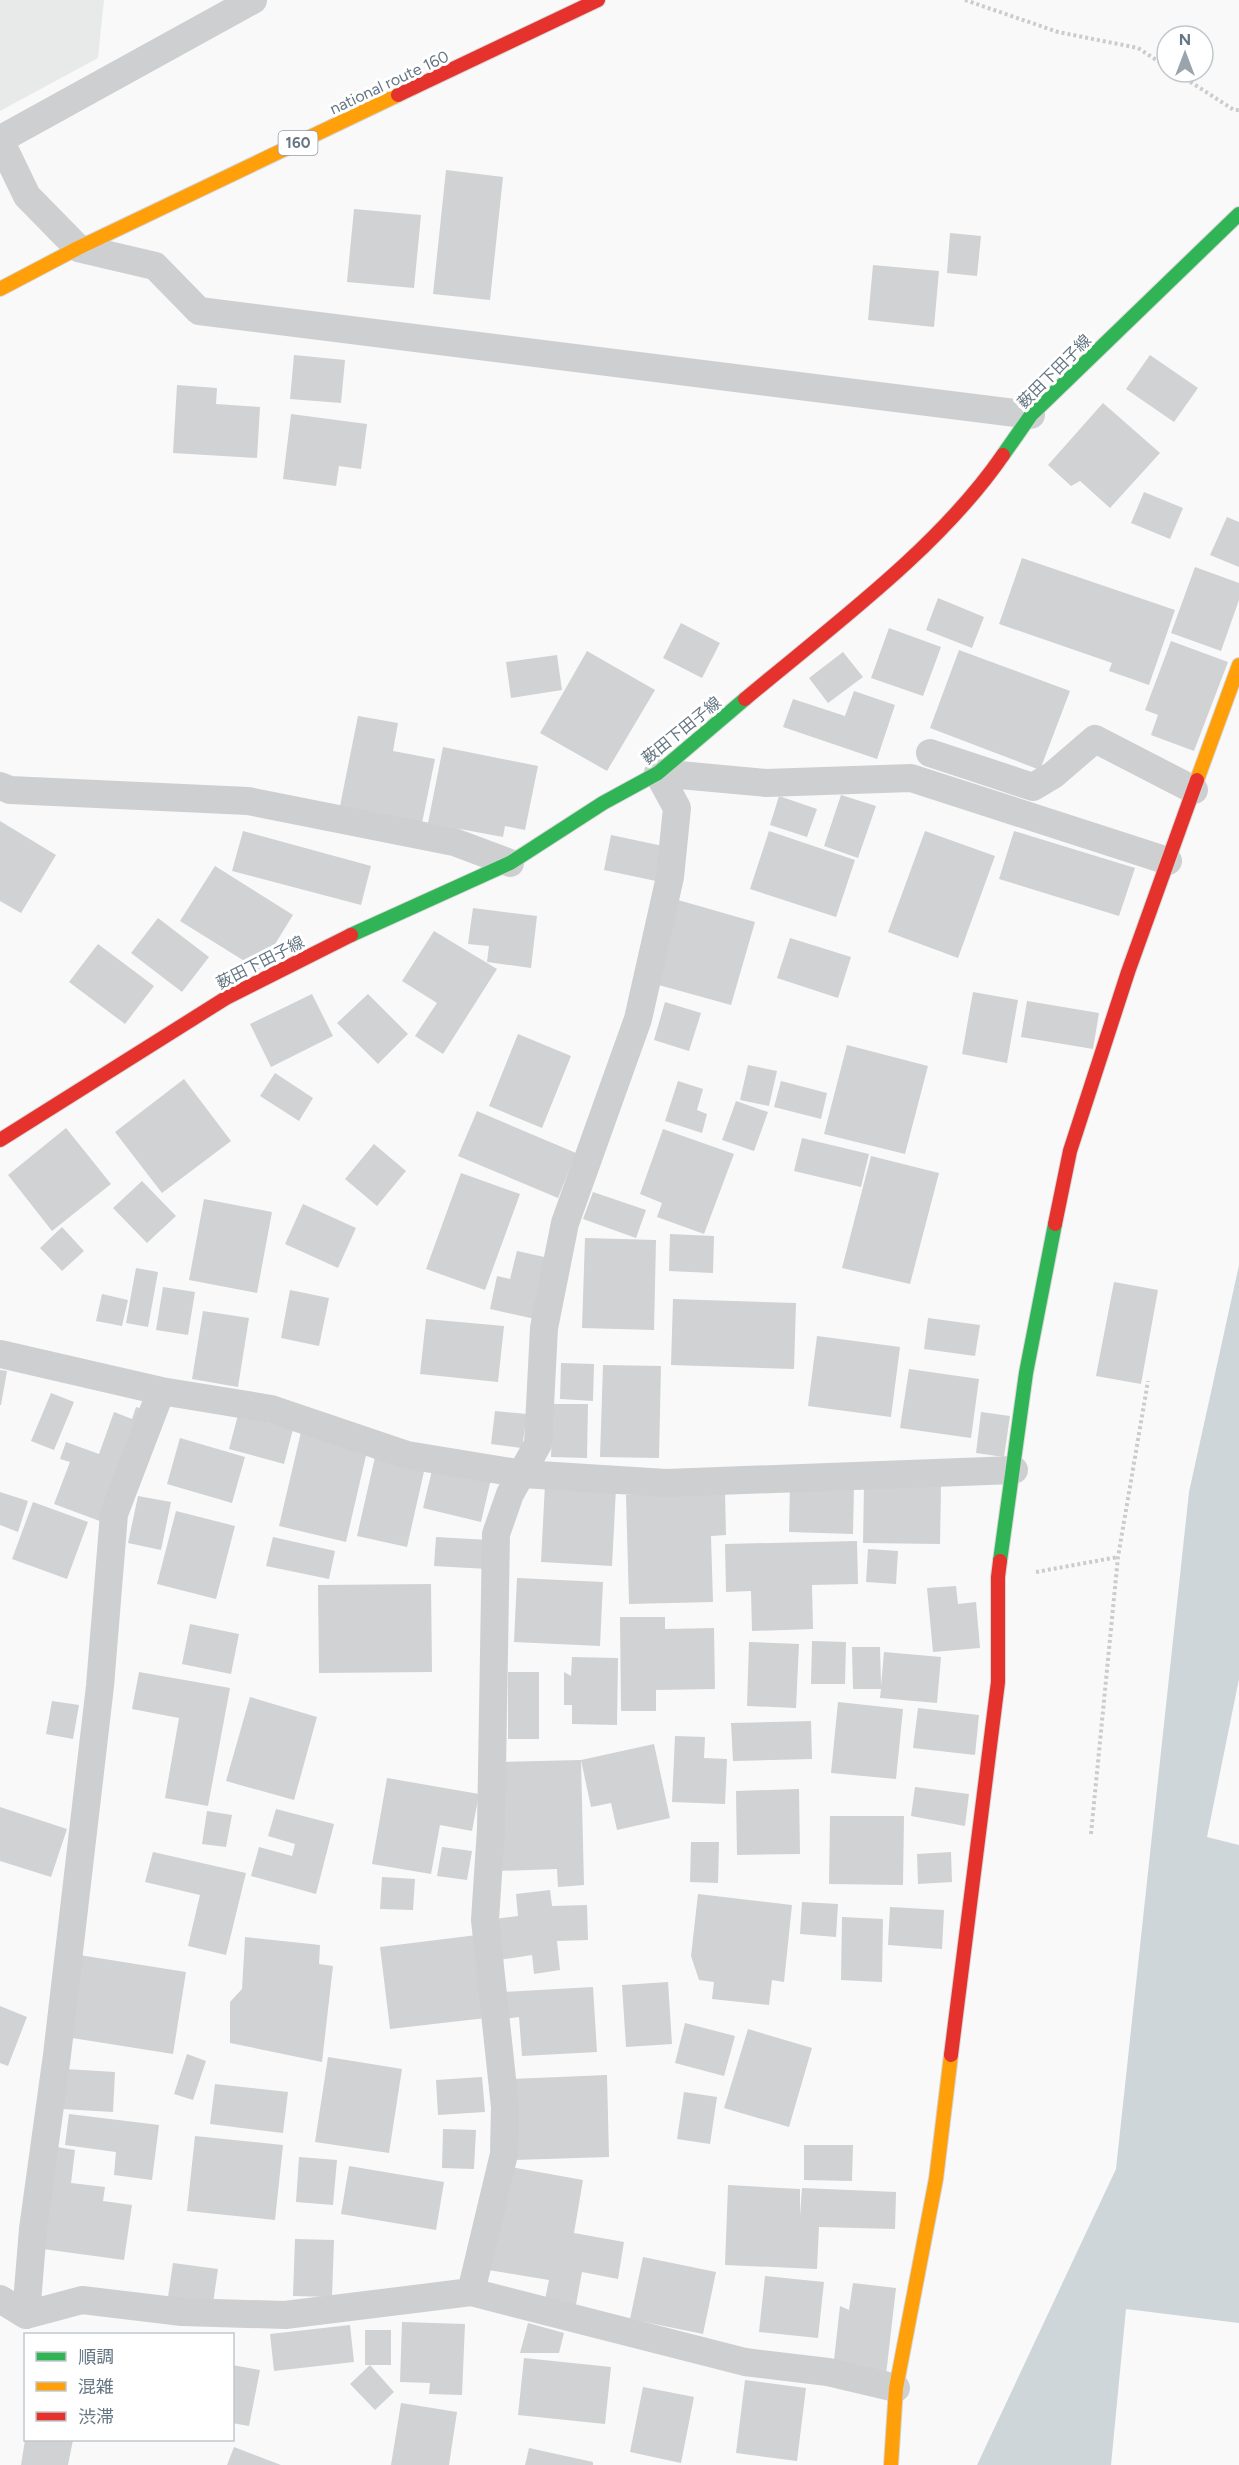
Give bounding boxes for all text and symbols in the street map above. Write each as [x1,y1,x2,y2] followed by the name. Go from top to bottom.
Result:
[1155,24,1215,84] north arrow
[1179,30,1191,49] text: N
[327,47,452,118] street label: national route 160
[278,131,318,155] road number: 160
[1014,331,1095,412] street label: 薮田下田子線
[638,693,725,768] street label: 薮田下田子線
[213,932,307,993] street label: 薮田下田子線
[24,2333,234,2441] legend
[78,2346,114,2368] text: 順調
[78,2376,114,2398] text: 混雑
[78,2406,114,2428] text: 渋滞

